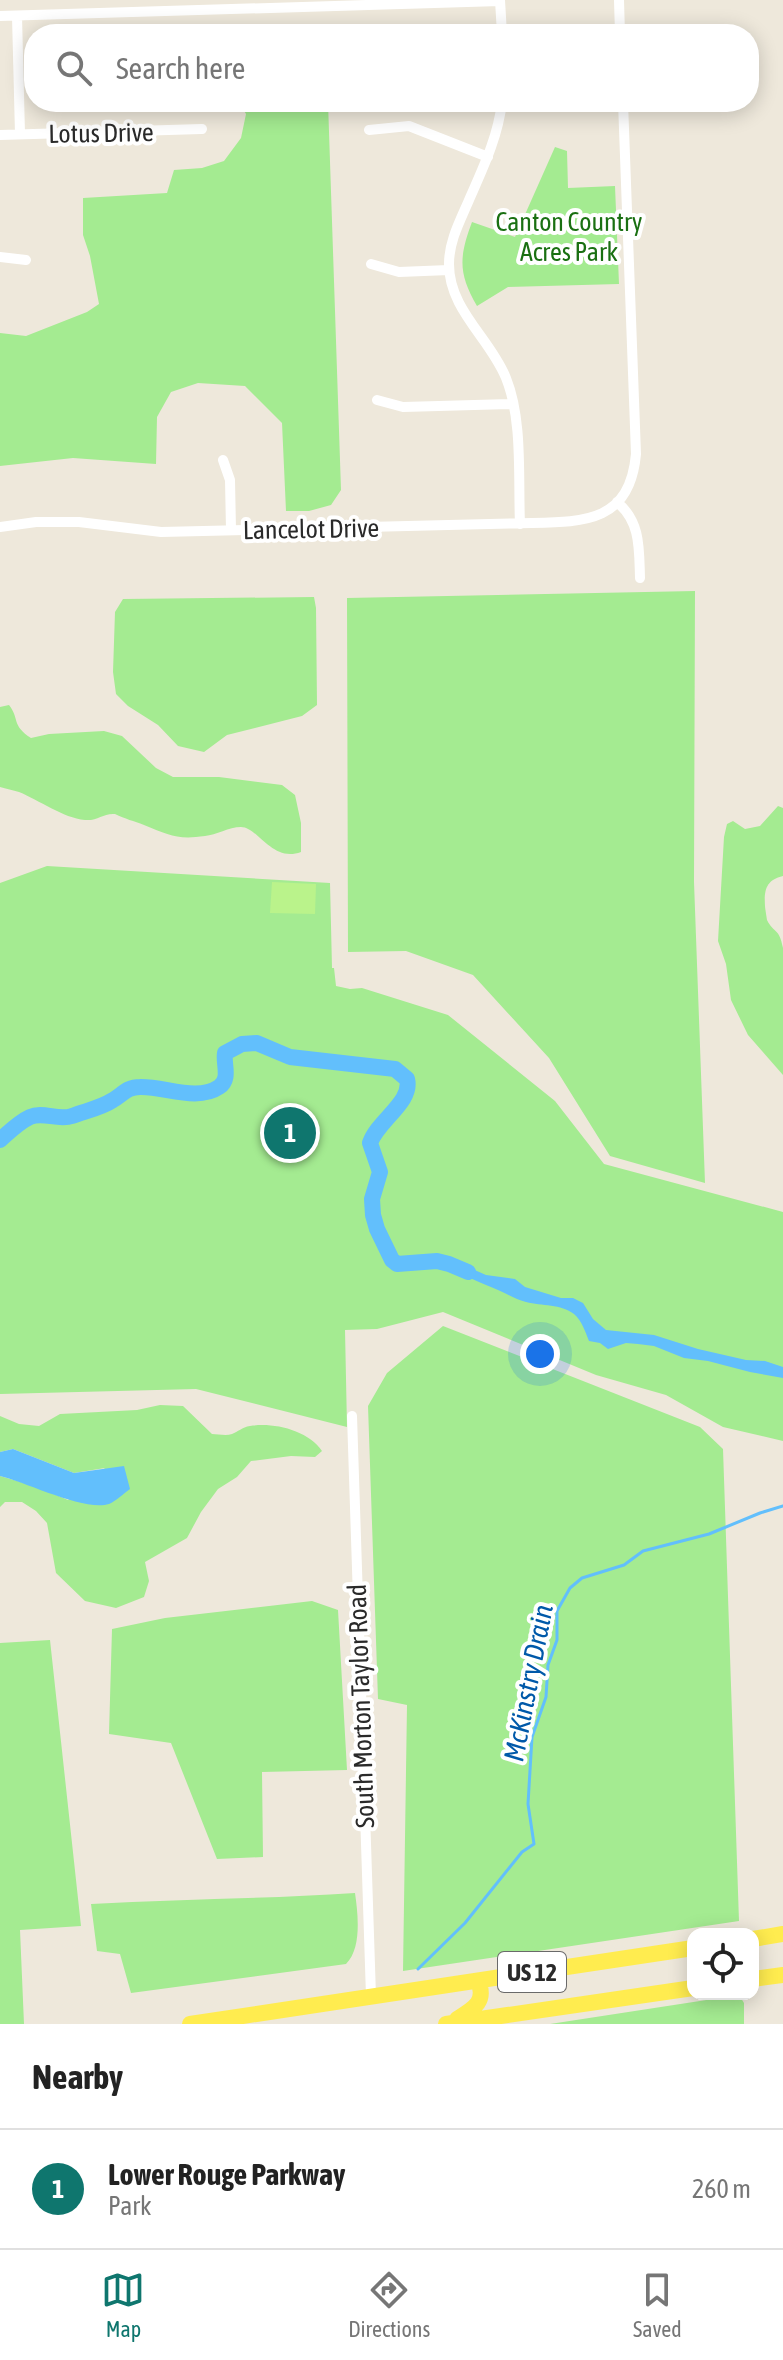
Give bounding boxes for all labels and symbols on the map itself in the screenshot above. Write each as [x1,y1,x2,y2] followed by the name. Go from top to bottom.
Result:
[48,117,154,149] street label: Lotus Drive
[496,207,643,267] park label: Canton Country Acres Park
[242,513,380,545] street label: Lancelot Drive
[264,1103,316,1163] pin: 1
[520,1334,560,1374] your location
[342,1583,380,1829] street label: South Morton Taylor Road
[497,1601,559,1764] water label: McKinstry Drain
[498,1952,566,1992] road number: US 12

